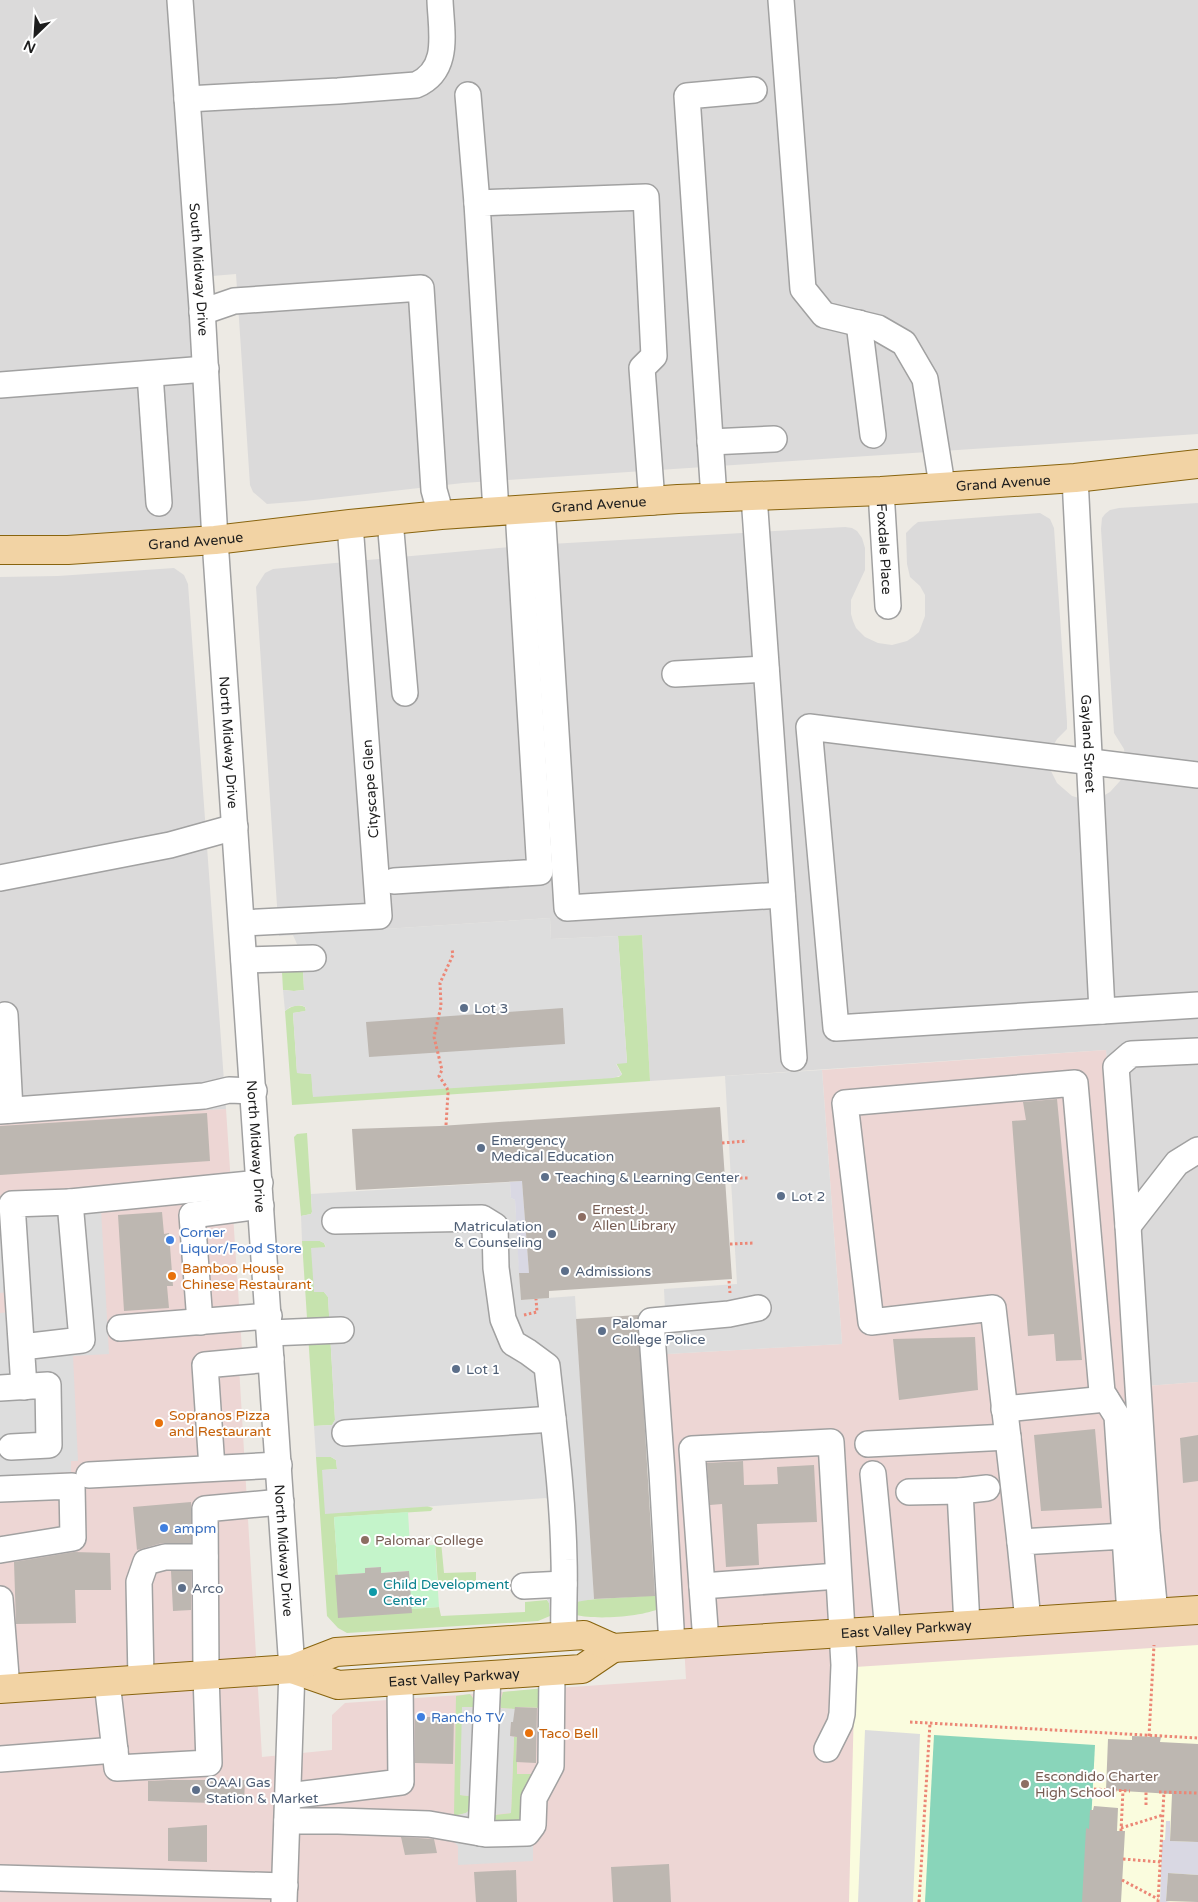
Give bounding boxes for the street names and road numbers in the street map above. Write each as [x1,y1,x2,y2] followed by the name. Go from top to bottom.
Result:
[186,202,212,336] street label: South Midway Drive
[955,472,1051,495] street label: Grand Avenue
[551,493,647,517] street label: Grand Avenue
[873,503,895,595] street label: Foxdale Place
[148,529,244,554] street label: Grand Avenue
[215,676,241,809] street label: North Midway Drive
[1077,694,1099,794] street label: Gayland Street
[359,739,382,839] street label: Cityscape Glen
[243,1080,269,1213] street label: North Midway Drive
[270,1484,296,1617] street label: North Midway Drive
[840,1617,973,1642] street label: East Valley Parkway
[388,1665,521,1691] street label: East Valley Parkway

